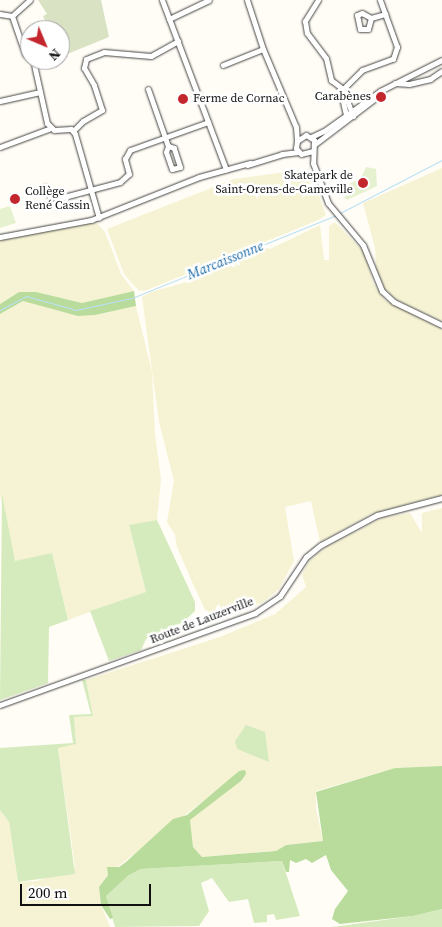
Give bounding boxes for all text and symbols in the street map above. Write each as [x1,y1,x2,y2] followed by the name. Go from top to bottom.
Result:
[20,20,70,70] north arrow
[44,44,66,66] text: N
[315,90,371,104] place label: Carabènes
[375,91,387,103] marker: Carabènes
[193,92,285,106] place label: Ferme de Cornac
[177,93,189,105] marker: Ferme de Cornac
[215,169,353,197] place label: Skatepark de Saint-Orens-de-Gameville
[357,177,369,189] marker: Skatepark de Saint-Orens-de-Gameville
[25,185,90,213] place label: Collège René Cassin
[9,193,21,205] marker: Collège René Cassin
[184,237,266,283] water label: Marcaissonne
[148,595,256,647] street label: Route de Lauzerville
[22,874,154,906] scale bar
[28,882,68,903] text: 200 m

